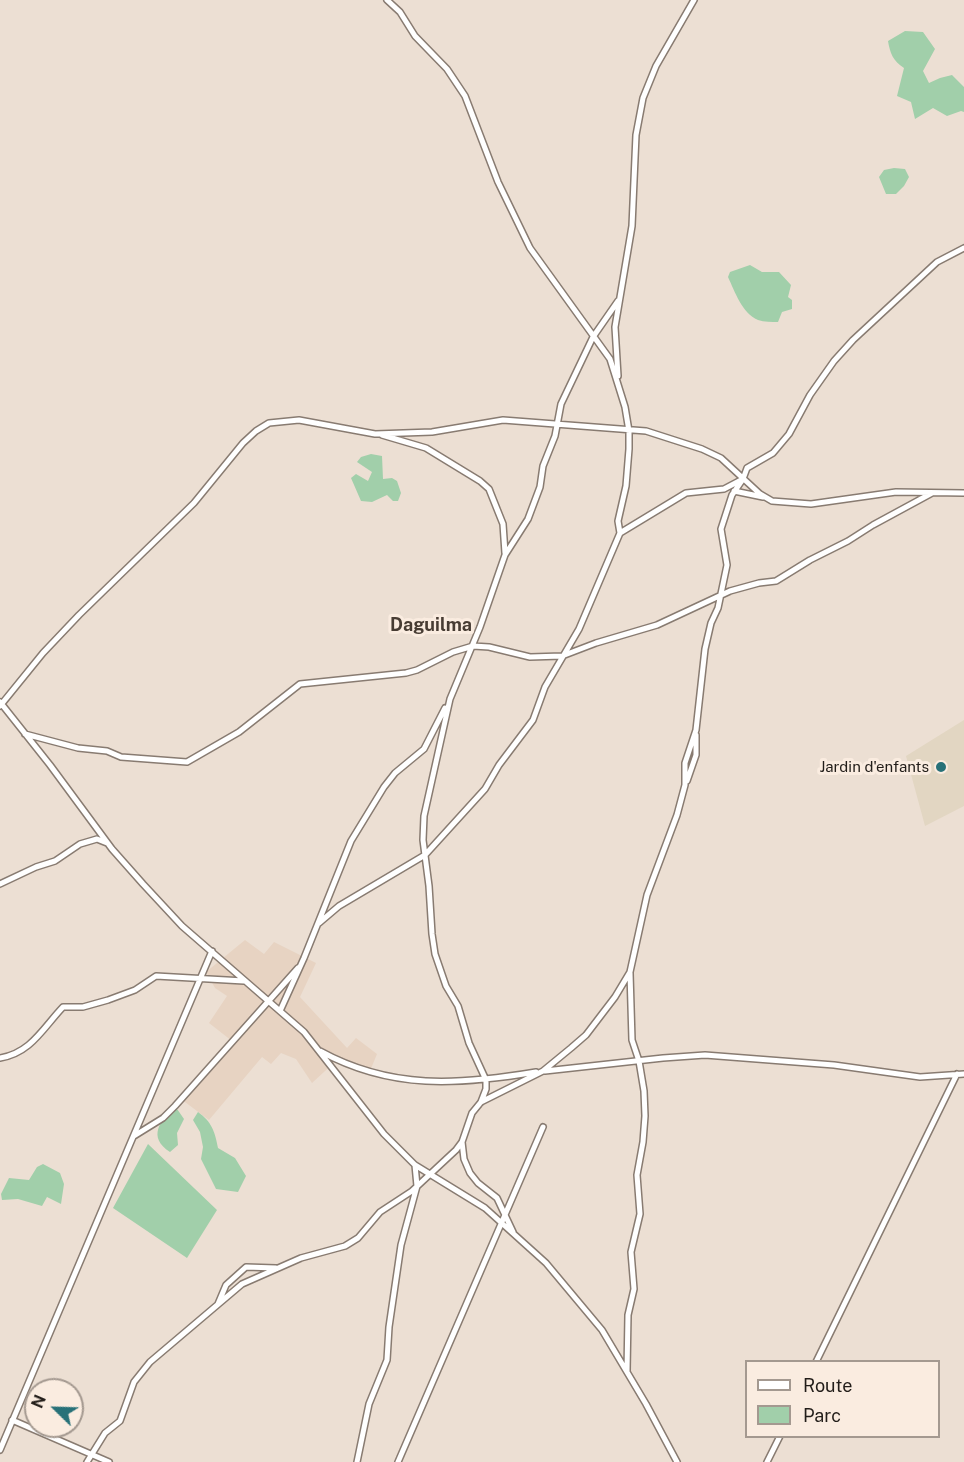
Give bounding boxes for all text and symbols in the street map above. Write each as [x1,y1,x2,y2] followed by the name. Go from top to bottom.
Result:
[390,614,472,636] district label: Daguilma
[819,758,929,776] place label: Jardin d'enfants
[934,760,948,774] marker: Jardin d'enfants
[745,1360,940,1438] legend
[803,1375,852,1396] text: Route
[24,1378,84,1438] north arrow
[28,1392,50,1411] text: N
[803,1405,841,1426] text: Parc

